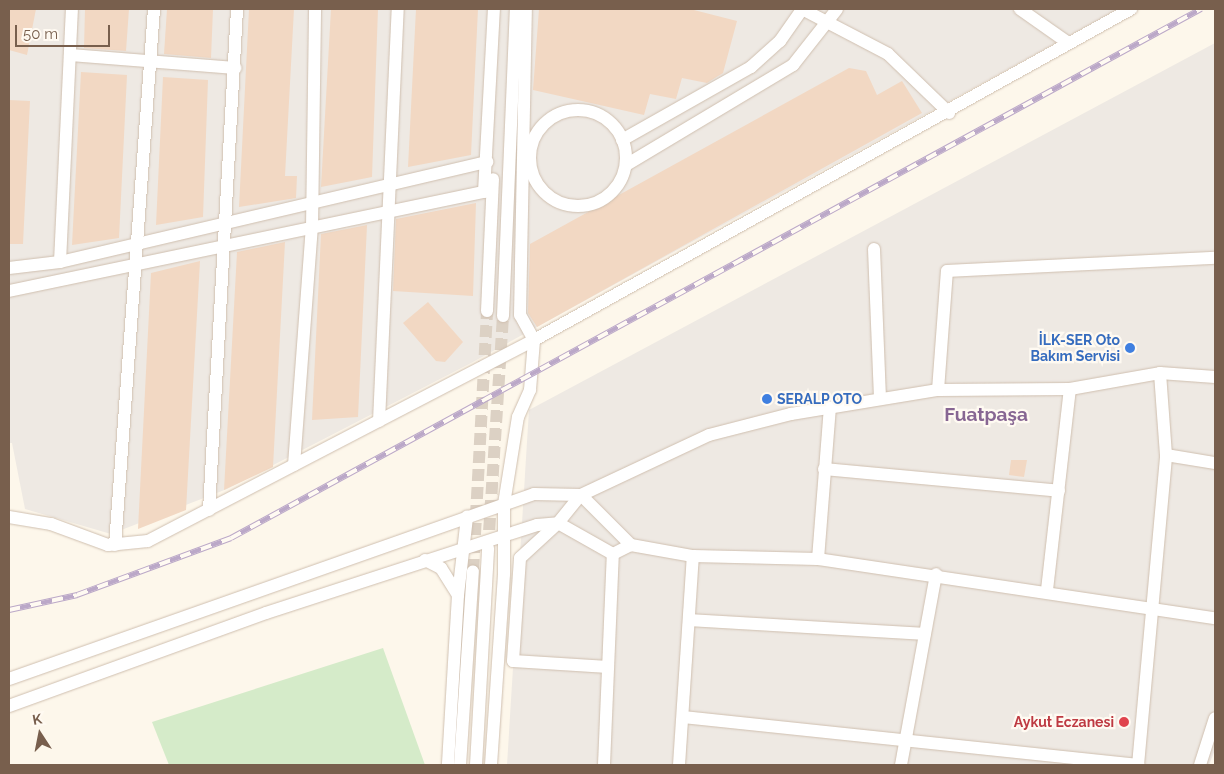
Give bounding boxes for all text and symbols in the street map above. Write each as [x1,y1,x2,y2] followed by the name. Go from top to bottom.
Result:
[18,15,112,47] scale bar
[23,25,58,43] text: 50 m
[1031,332,1120,364] place label: İLK-SER Oto Bakım Servisi
[1124,342,1136,354] marker: İLK-SER Oto Bakım Servisi
[777,391,862,407] place label: SERALP OTO
[761,393,773,405] marker: SERALP OTO
[944,404,1028,426] district label: Fuatpaşa
[15,709,65,759] north arrow
[31,711,43,728] text: K
[1014,714,1114,730] place label: Aykut Eczanesi
[1118,716,1130,728] marker: Aykut Eczanesi

